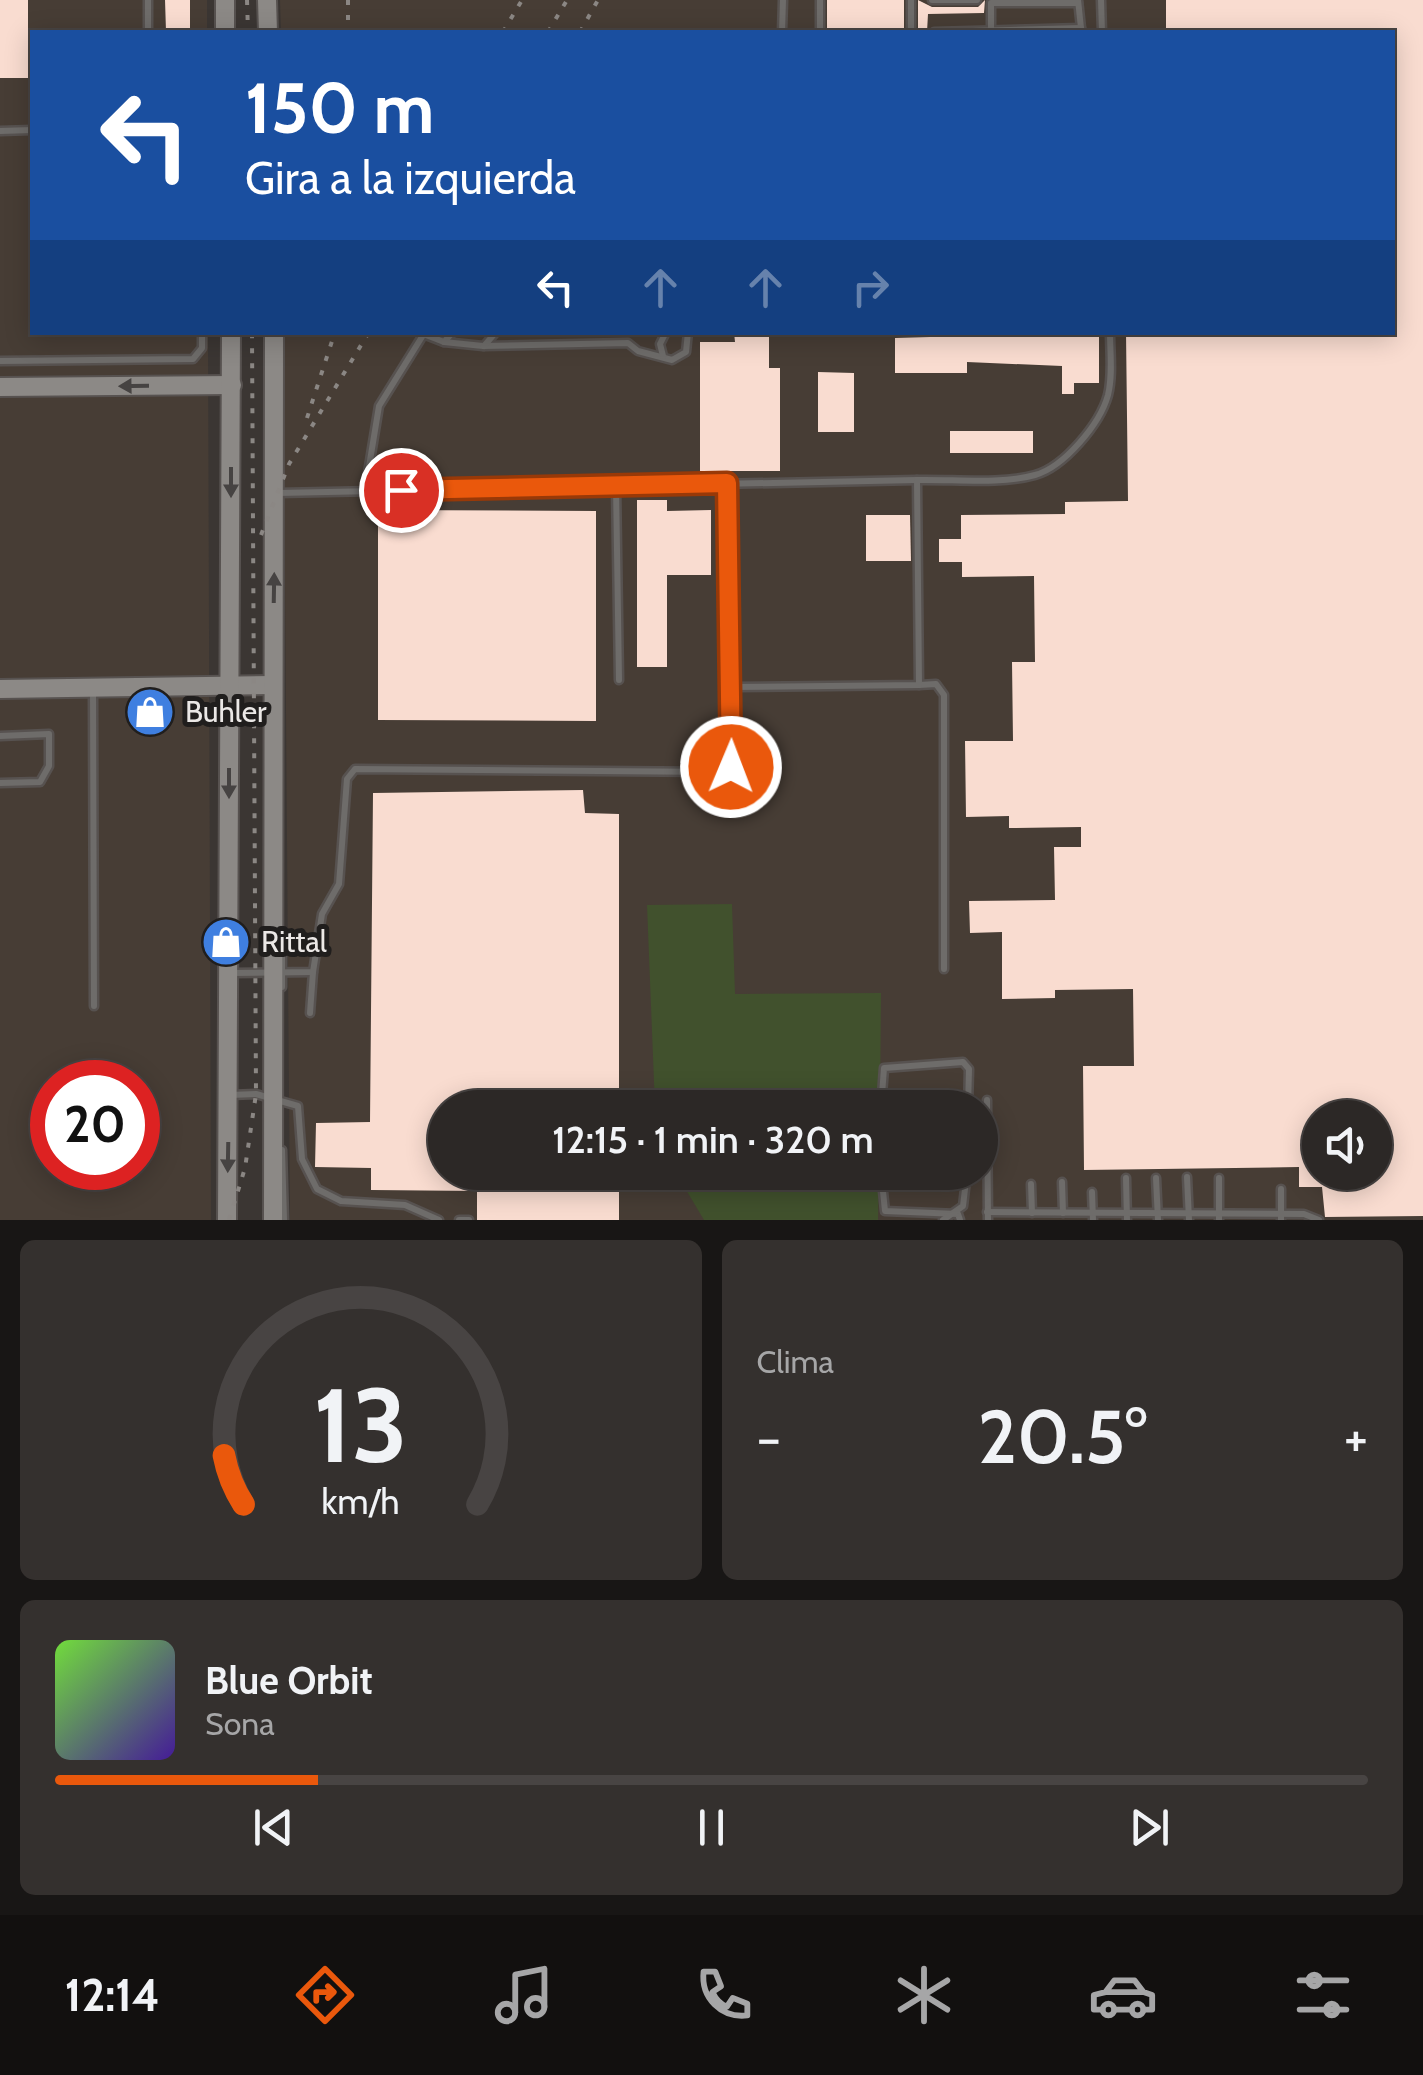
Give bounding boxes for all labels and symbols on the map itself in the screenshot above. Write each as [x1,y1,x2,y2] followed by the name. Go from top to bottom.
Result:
[118,378,150,394] one-way arrow
[359,448,444,533] pin
[223,467,239,499] one-way arrow
[267,571,283,603] one-way arrow
[124,686,176,738] shop icon: Buhler
[185,693,267,730] place label: Buhler
[679,715,783,819] position arrow
[221,768,237,800] one-way arrow
[200,916,252,968] shop icon: Rittal
[261,923,327,960] place label: Rittal
[30,1060,160,1190] speed limit sign: 20
[220,1142,236,1174] one-way arrow

